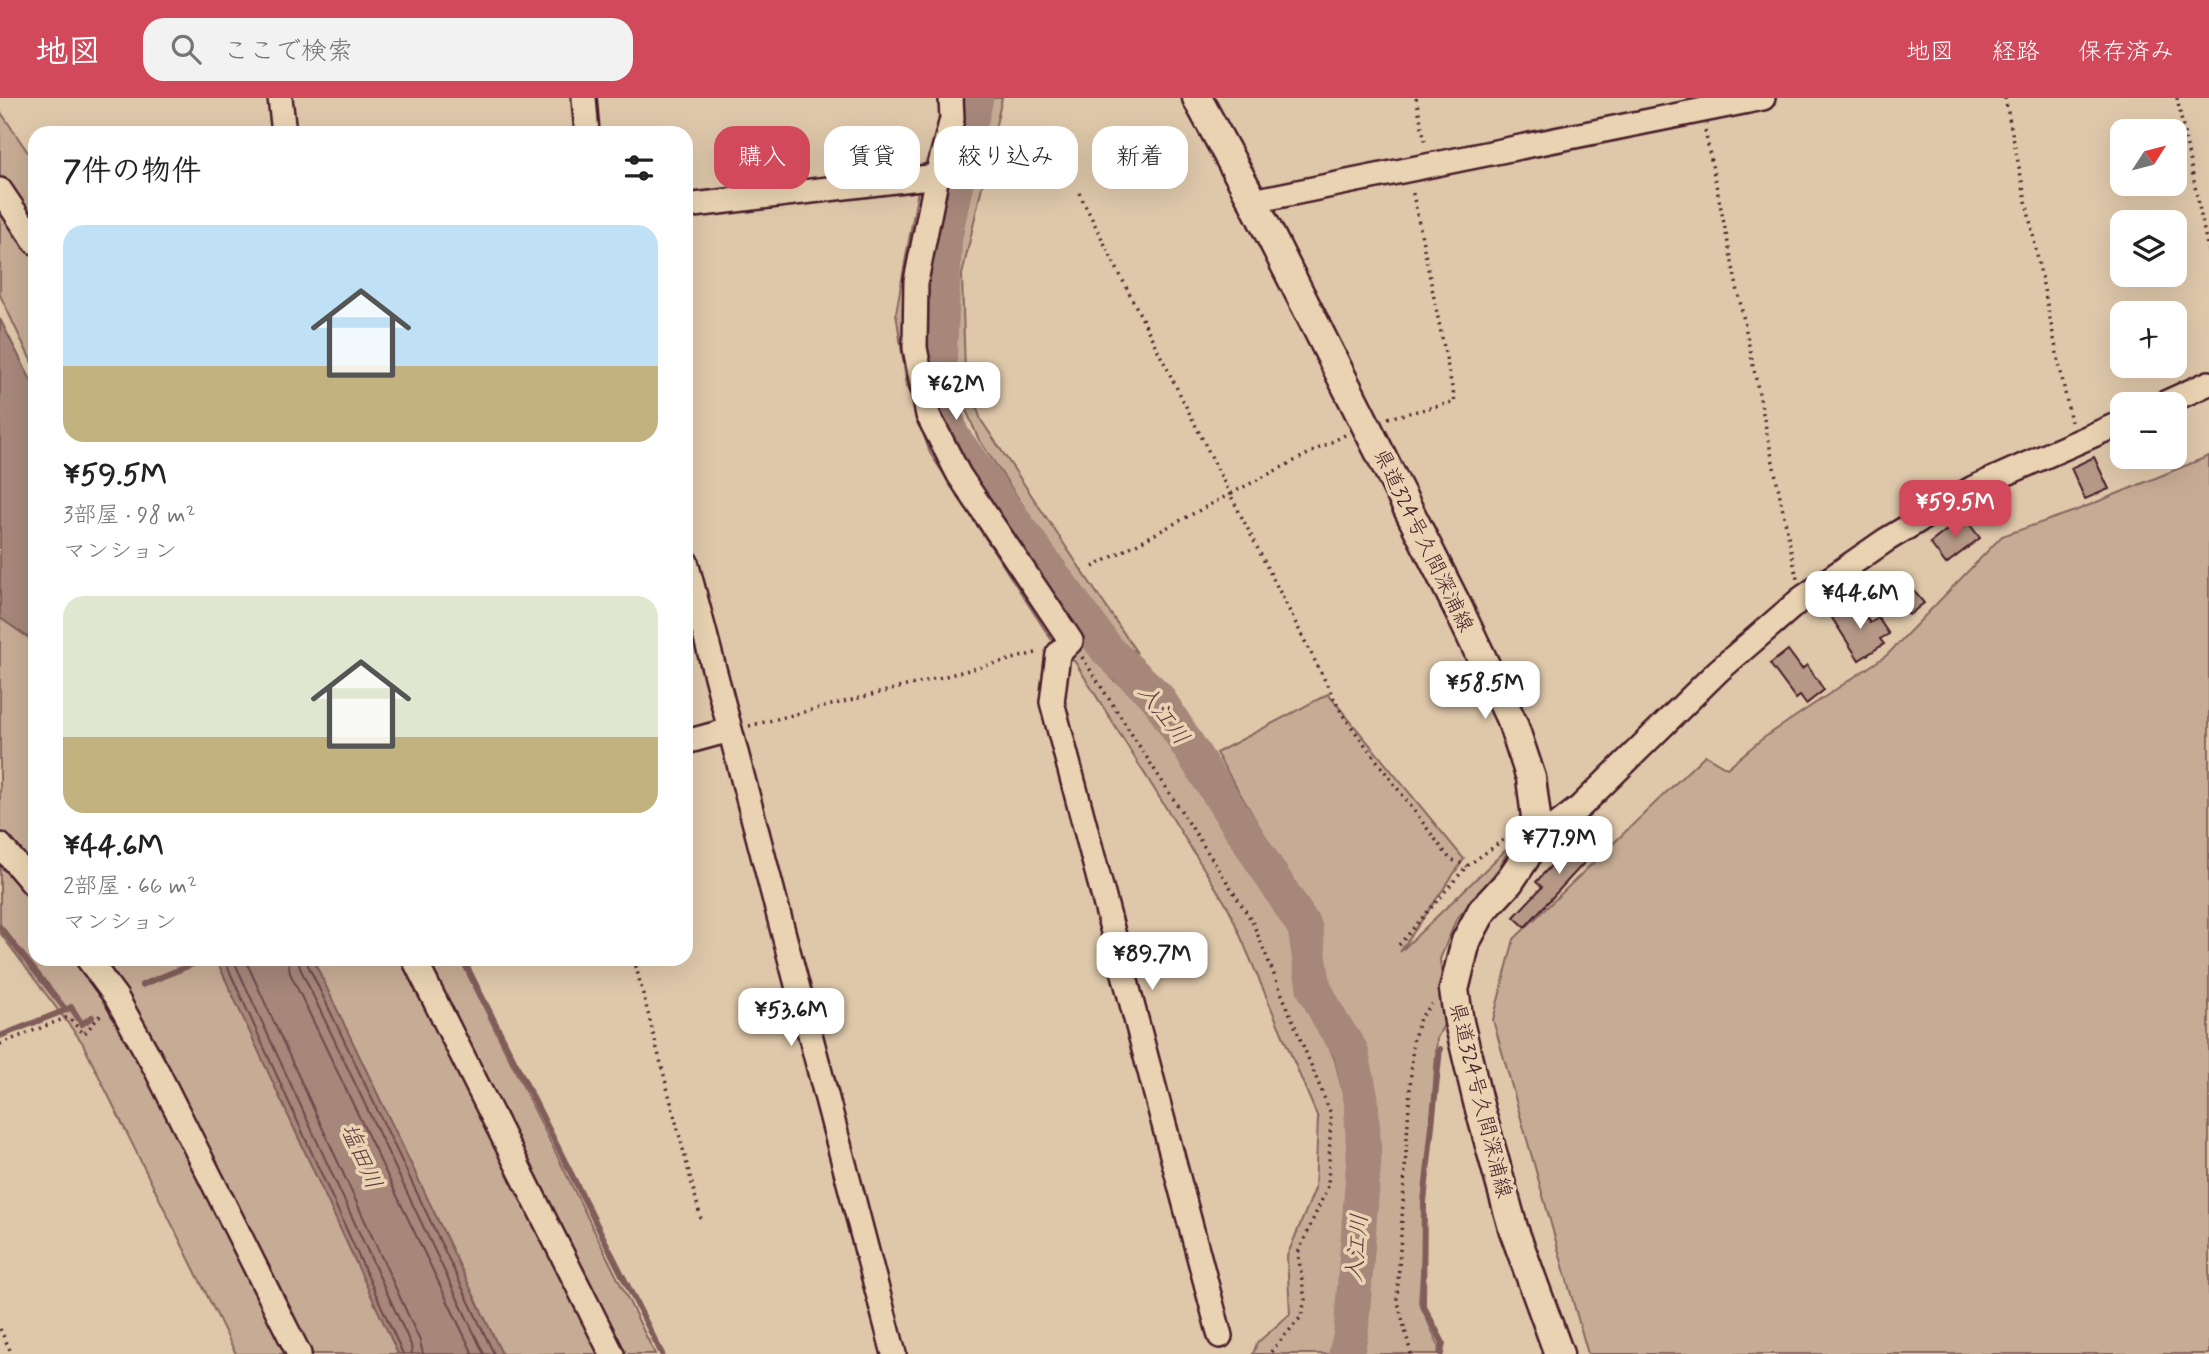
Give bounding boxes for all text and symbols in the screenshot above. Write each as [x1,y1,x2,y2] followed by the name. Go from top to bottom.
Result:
[143,18,633,81] search box
[167,30,205,68] icon: search
[35,31,101,75] text: 地図
[223,35,353,69] text: ここで検索
[1906,37,1954,68] text: 地図
[1992,37,2040,68] text: 経路
[2078,37,2174,68] text: 保存済み
[2110,119,2188,196] north arrow
[2110,119,2187,469] map controls
[714,126,810,189] chip: 購入
[824,126,920,189] chip: 賃貸
[934,126,1078,189] chip: 絞り込み
[1092,126,1188,189] chip: 新着
[620,149,658,187] icon: filters
[63,152,201,191] text: 7件の物件
[2110,210,2187,287] button: layers
[298,270,424,396] icon: home
[2110,301,2187,378] button: +
[915,362,997,422] pin: ¥62M
[927,370,985,400] text: ¥62M
[2110,392,2187,469] button: −
[1366,444,1480,637] street label: 県道324号久間深浦線
[63,456,167,495] text: ¥59.5M
[1898,480,2012,540] pin: ¥59.5M
[1915,488,1995,518] text: ¥59.5M
[63,501,196,531] text: 3部屋 · 98 m²
[63,537,177,567] text: マンション
[1803,572,1917,631] pin: ¥44.6M
[1821,579,1899,609] text: ¥44.6M
[298,641,424,767] icon: home
[1428,662,1542,721] pin: ¥58.5M
[1446,669,1524,699] text: ¥58.5M
[1130,679,1195,752] water label: 入江川
[1502,816,1616,876] pin: ¥77.9M
[1521,824,1597,854] text: ¥77.9M
[63,827,164,866] text: ¥44.6M
[63,872,197,902] text: 2部屋 · 66 m²
[63,908,177,938] text: マンション
[1095,932,1209,992] pin: ¥89.7M
[1113,940,1191,970] text: ¥89.7M
[734,988,848,1048] pin: ¥53.6M
[754,996,828,1026] text: ¥53.6M
[1442,999,1518,1201] street label: 県道324号久間深浦線
[332,1119,388,1194] water label: 塩田川
[1340,1212,1376,1284] water label: 入江川

